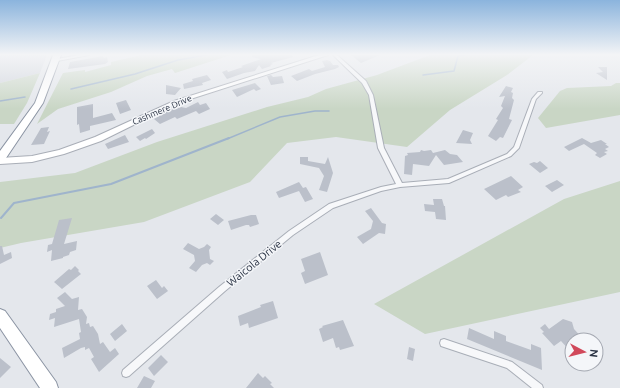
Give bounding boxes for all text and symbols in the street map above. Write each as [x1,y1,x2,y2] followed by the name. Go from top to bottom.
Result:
[131,93,193,127] street label: Cashmere Drive
[224,237,284,289] street label: Waicola Drive
[564,332,604,372] north arrow
[587,348,600,358] text: N

